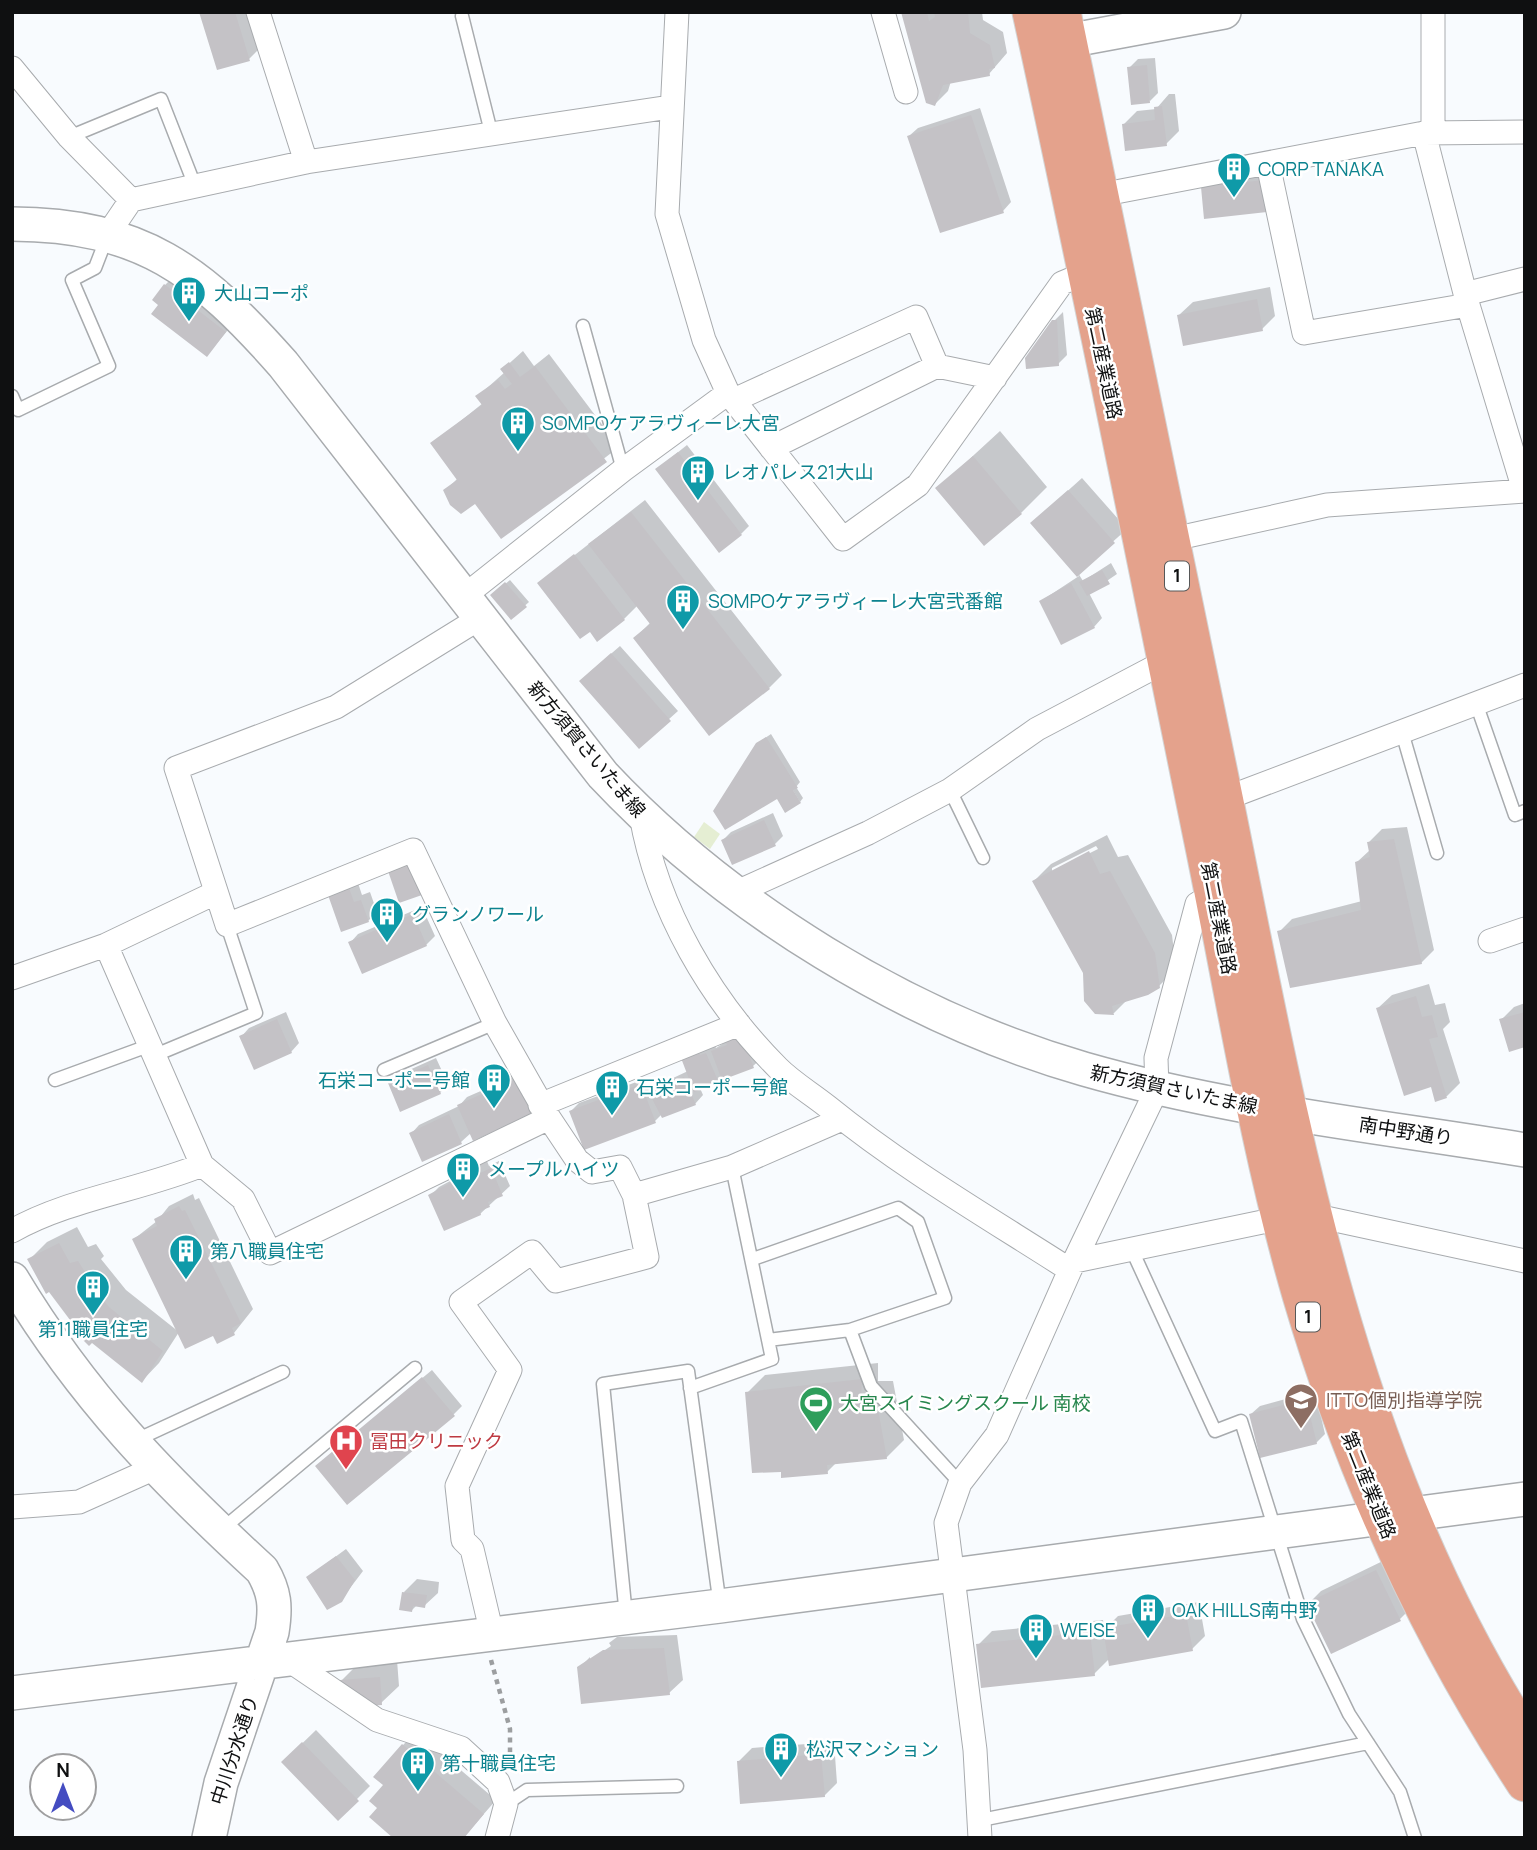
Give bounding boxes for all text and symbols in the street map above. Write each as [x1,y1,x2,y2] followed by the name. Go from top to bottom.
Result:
[1215,150,1253,199] building icon: CORP TANAKA
[1258,156,1384,182] place label: CORP TANAKA
[170,274,208,323] building icon: 大山コーポ
[214,280,309,306] place label: 大山コーポ
[1079,305,1129,421] street label: 第二産業道路
[499,404,537,453] building icon: SOMPOケアラヴィーレ大宮
[542,410,780,436] place label: SOMPOケアラヴィーレ大宮
[679,453,717,502] building icon: レオパレス21大山
[722,459,873,485] place label: レオパレス21大山
[1165,562,1189,590] road number: 1
[664,582,702,631] building icon: SOMPOケアラヴィーレ大宮弐番館
[708,588,1003,614] place label: SOMPOケアラヴィーレ大宮弐番館
[522,675,652,823] street label: 新方須賀さいたま線
[1195,860,1243,976] street label: 第二産業道路
[368,895,406,944] building icon: グランノワール
[412,901,544,927] place label: グランノワール
[1088,1059,1260,1119] street label: 新方須賀さいたま線
[475,1061,513,1110] building icon: 石栄コーポ二号館
[318,1067,470,1093] place label: 石栄コーポ二号館
[593,1068,631,1117] building icon: 石栄コーポ一号館
[636,1074,788,1100] place label: 石栄コーポ一号館
[1357,1111,1455,1151] street label: 南中野通り
[444,1150,482,1199] building icon: メープルハイツ
[488,1156,619,1182] place label: メープルハイツ
[167,1232,205,1281] building icon: 第八職員住宅
[210,1238,324,1264] place label: 第八職員住宅
[74,1268,112,1317] building icon: 第11職員住宅
[1296,1302,1320,1332] road number: 1
[38,1316,148,1342] place label: 第11職員住宅
[1282,1381,1320,1430] school or university icon: ITTO個別指導学院
[797,1384,835,1433] sports icon: 大宮スイミングスクール 南校
[1326,1387,1482,1413] place label: ITTO個別指導学院
[840,1390,1091,1416] place label: 大宮スイミングスクール 南校
[327,1422,365,1471] hospital icon: 冨田クリニック
[1336,1427,1402,1543] street label: 第二産業道路
[370,1428,503,1454] place label: 冨田クリニック
[1129,1591,1167,1640] building icon: OAK HILLS南中野
[1172,1597,1318,1623] place label: OAK HILLS南中野
[1017,1611,1055,1660] building icon: WEISE
[1060,1617,1116,1643] place label: WEISE
[204,1692,264,1808] street label: 中川分水通り
[762,1730,800,1779] building icon: 松沢マンション
[806,1736,939,1762] place label: 松沢マンション
[399,1744,437,1793] building icon: 第十職員住宅
[442,1750,556,1776] place label: 第十職員住宅
[28,1752,98,1822] north arrow
[56,1757,70,1783] text: N

